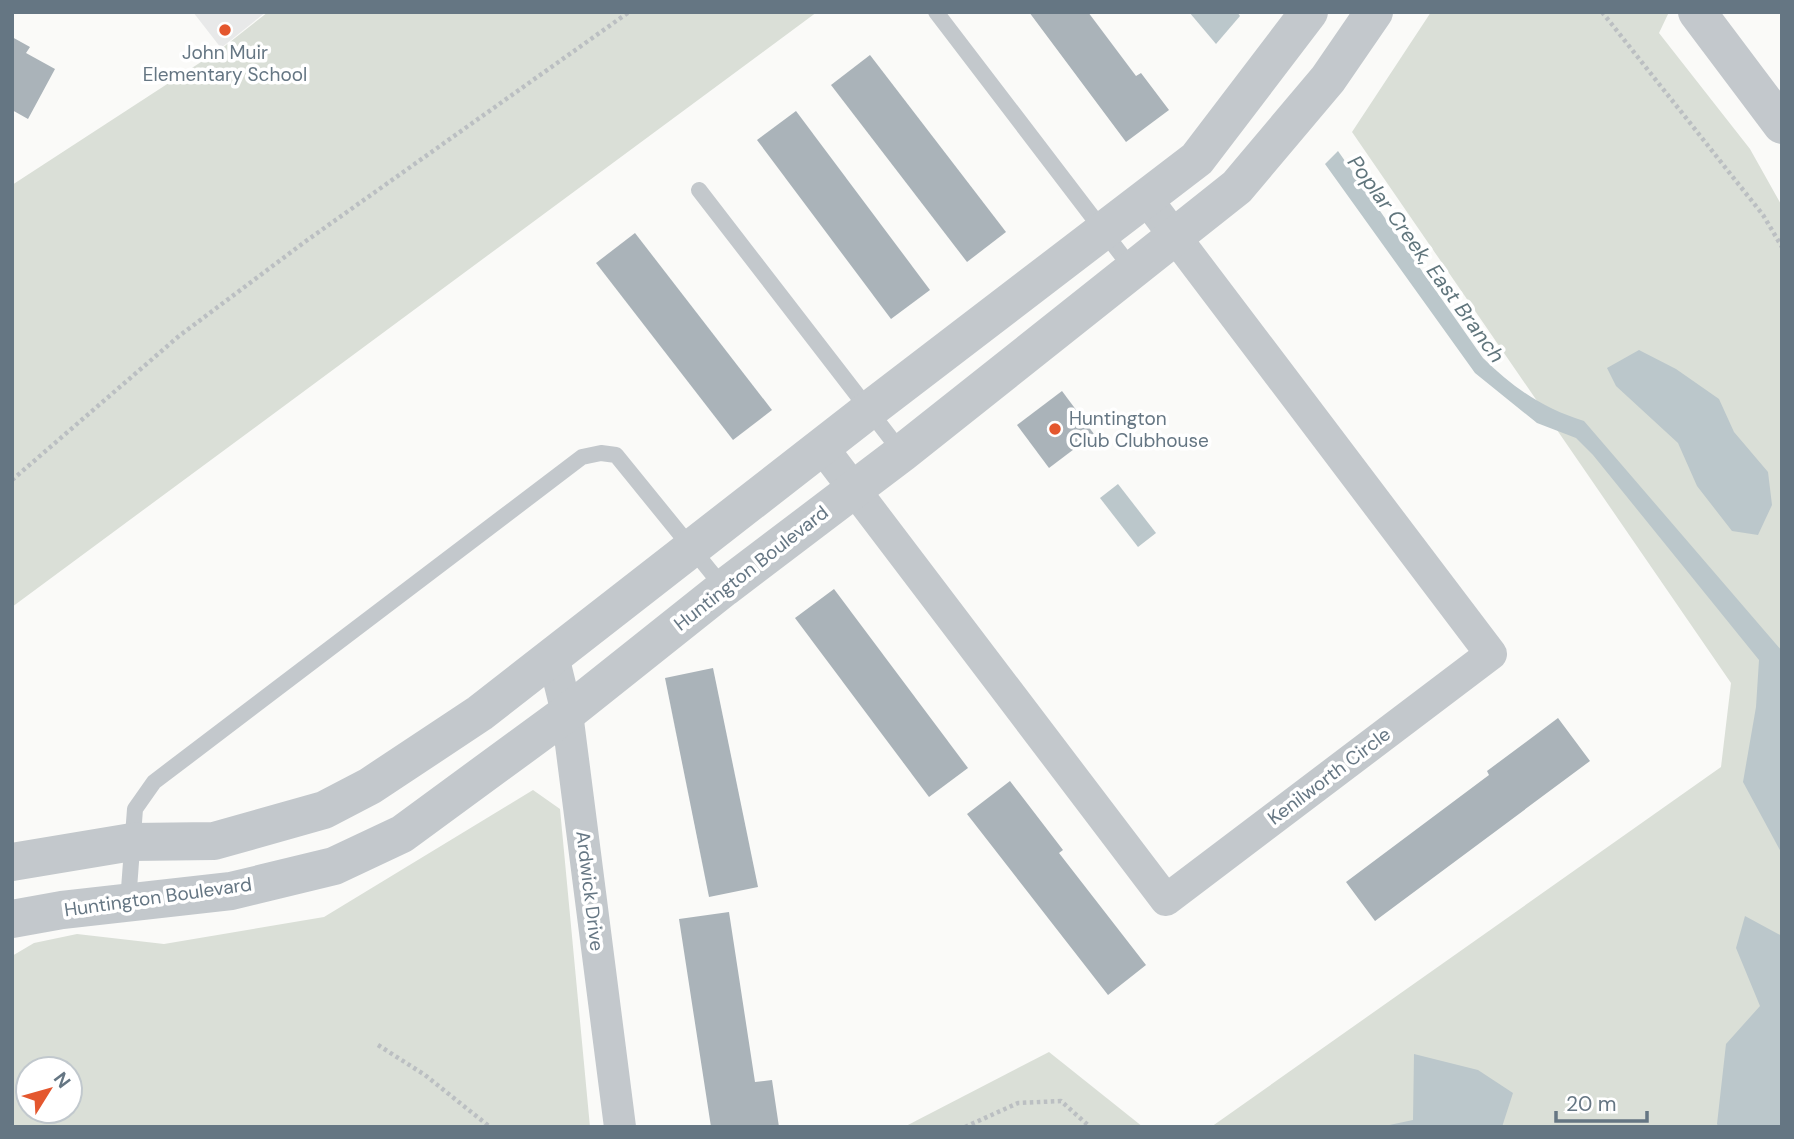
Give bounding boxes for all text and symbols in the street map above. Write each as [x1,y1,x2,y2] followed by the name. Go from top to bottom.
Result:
[217,22,233,38] marker: John Muir Elementary School
[143,40,307,87] place label: John Muir Elementary School
[1341,150,1511,368] water label: Poplar Creek, East Branch
[1069,406,1209,453] place label: Huntington Club Clubhouse
[1047,421,1063,437] marker: Huntington Club Clubhouse
[669,500,833,636] street label: Huntington Boulevard
[1263,722,1395,830] street label: Kenilworth Circle
[570,830,610,952] street label: Ardwick Drive
[62,871,254,923] street label: Huntington Boulevard
[14,1055,84,1125] north arrow
[48,1067,76,1093] text: N
[1556,1080,1647,1124] scale bar
[1566,1090,1617,1118] text: 20 m

